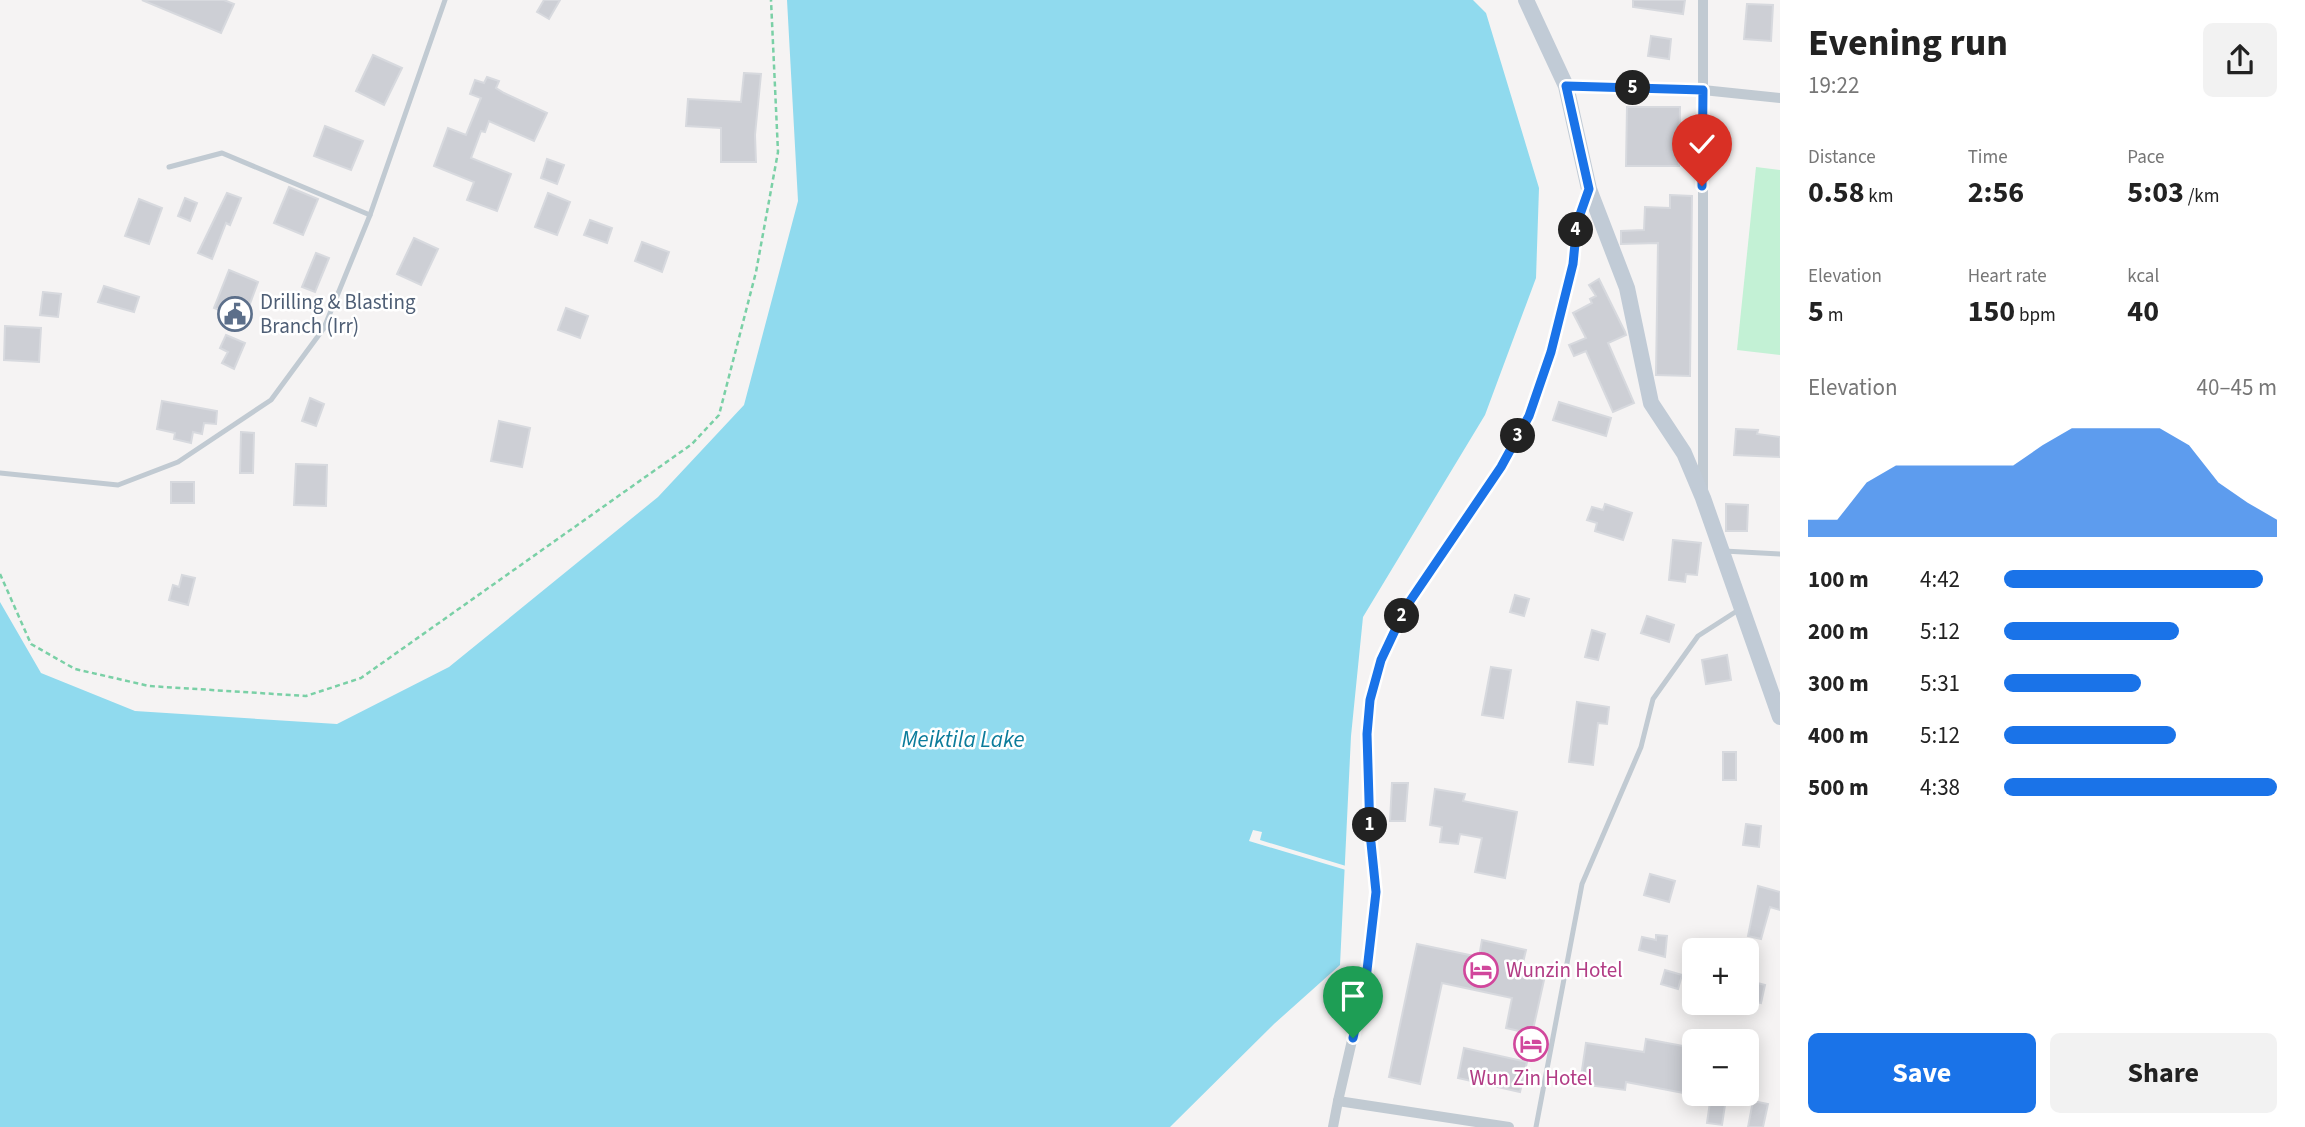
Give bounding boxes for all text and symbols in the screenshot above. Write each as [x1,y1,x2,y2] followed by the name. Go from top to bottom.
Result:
[1808,16,2008,70] text: Evening run
[2203,23,2277,97] button: share
[1808,69,1859,102] text: 19:22
[1616,70,1650,106] pin: 5
[1627,74,1638,101] text: 5
[1672,114,1732,186] pin
[1683,125,1721,163] icon: check
[1808,144,1876,171] text: Distance
[1968,144,2008,171] text: Time
[2127,144,2165,171] text: Pace
[1808,171,1865,214] text: 0.58
[1968,171,2024,214] text: 2:56
[2127,171,2184,214] text: 5:03
[1865,183,1894,210] text: km
[2184,183,2219,210] text: /km
[1558,212,1594,247] pin: 4
[1570,216,1581,243] text: 4
[1808,263,1882,290] text: Elevation
[1968,263,2047,290] text: Heart rate
[2127,263,2159,290] text: kcal
[260,287,416,341] place label: Drilling & Blasting Branch (Irr)
[1808,290,1824,333] text: 5
[1968,290,2015,333] text: 150
[2127,290,2159,333] text: 40
[216,295,254,333] public building icon: Drilling & Blasting Branch (Irr)
[1824,302,1843,329] text: m
[2015,302,2056,329] text: bpm
[1808,371,1898,404] text: Elevation
[2197,371,2277,404] text: 40–45 m
[1500,418,1536,453] pin: 3
[1512,422,1523,449] text: 3
[1808,563,1869,596] text: 100 m
[1920,563,1960,596] text: 4:42
[1384,598,1420,634] pin: 2
[1396,602,1407,629] text: 2
[1808,615,1869,648] text: 200 m
[1920,615,1960,648] text: 5:12
[1808,667,1869,700] text: 300 m
[1920,667,1960,700] text: 5:31
[1808,719,1869,752] text: 400 m
[1920,719,1960,752] text: 5:12
[901,723,1025,756] water label: Meiktila Lake
[1808,771,1869,804] text: 500 m
[1920,771,1960,804] text: 4:38
[1352,808,1388,842] pin: 1
[1364,811,1375,838] text: 1
[1682,938,1759,1106] map controls
[1682,938,1759,1015] button: +
[1462,951,1500,989] hotel icon: Wunzin Hotel
[1506,955,1623,985] place label: Wunzin Hotel
[1323,966,1383,1038] pin
[1334,977,1372,1015] icon: arrive
[1512,1025,1550,1063] hotel icon: Wun Zin Hotel
[1682,1029,1759,1106] button: −
[1808,1033,2036,1113] button: Save
[2050,1033,2277,1113] button: Share
[1469,1063,1593,1093] place label: Wun Zin Hotel

